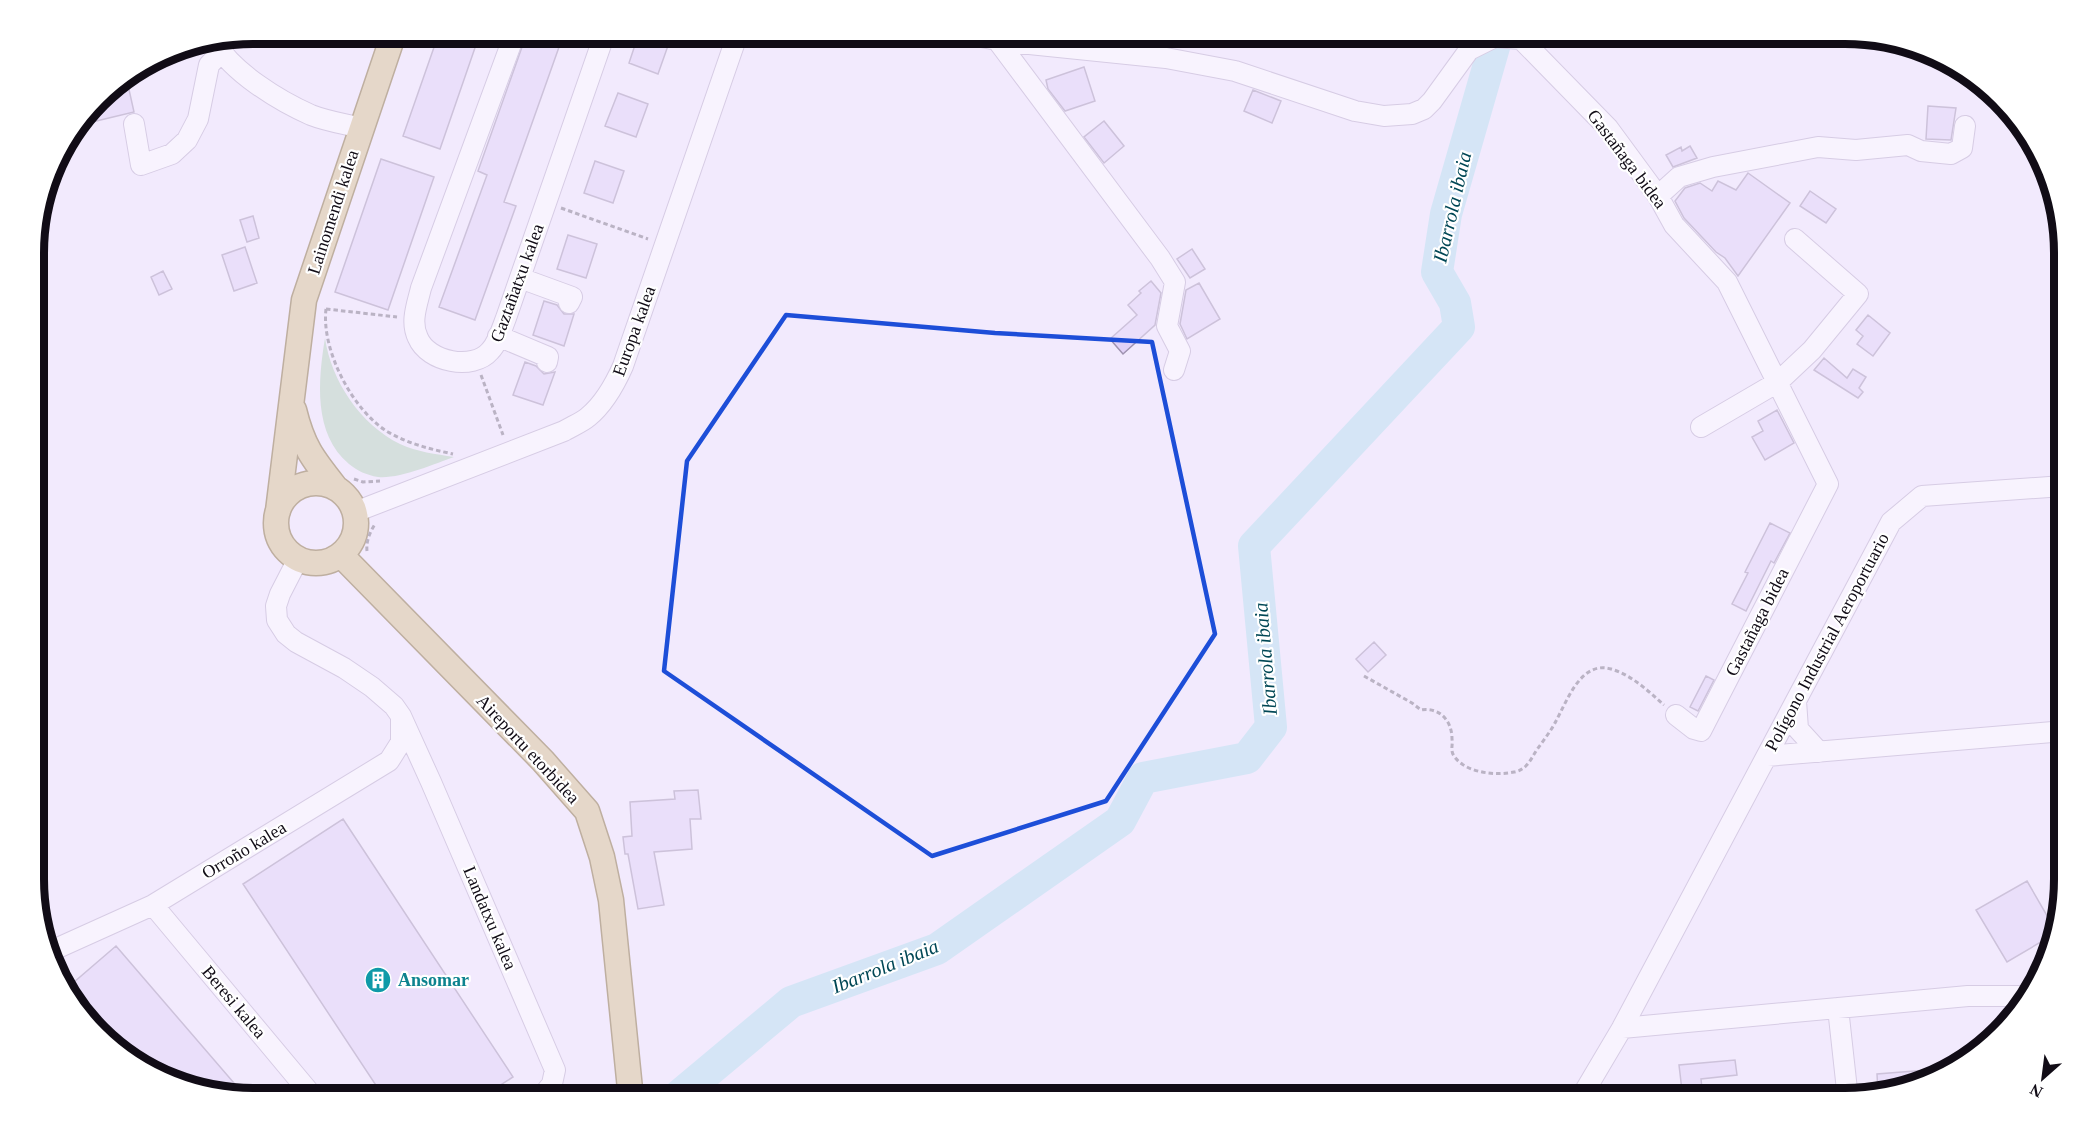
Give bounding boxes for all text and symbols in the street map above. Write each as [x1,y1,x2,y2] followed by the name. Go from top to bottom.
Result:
[1583,106,1671,212] street label: Gastañaga bidea
[303,147,363,277] street label: Lainomendi kalea
[1428,149,1475,266] water label: Ibarrola ibaia
[486,221,548,345] street label: Gaztañatxu kalea
[608,283,660,379] street label: Europa kalea
[1761,530,1893,754] street label: Polígono Industrial Aeroportuario
[1721,565,1793,679] street label: Gastañaga bidea
[1249,602,1281,717] water label: Ibarrola ibaia
[472,690,584,808] street label: Aireportu etorbidea
[198,817,290,883] street label: Orroño kalea
[459,863,521,973] street label: Landatxu kalea
[827,935,942,998] water label: Ibarrola ibaia
[198,962,270,1042] street label: Beresi kalea
[363,965,393,995] building icon: Ansomar
[398,970,469,990] place label: Ansomar
[2013,1048,2073,1108] north arrow
[2027,1080,2045,1101] text: N

